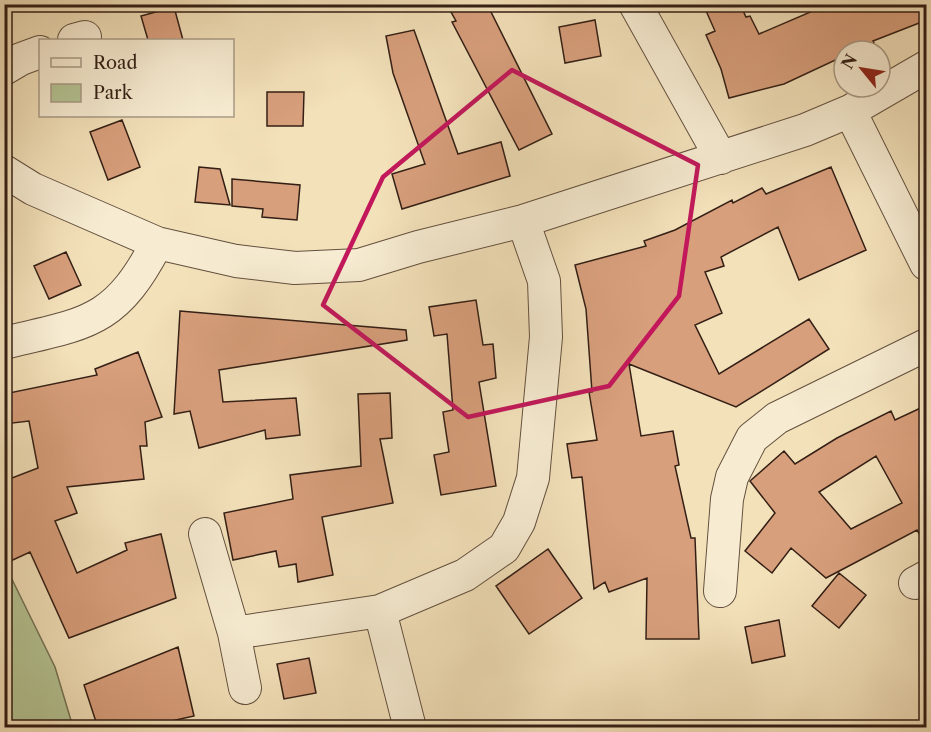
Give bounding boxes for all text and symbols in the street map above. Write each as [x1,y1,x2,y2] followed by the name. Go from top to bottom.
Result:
[39,39,234,117] legend
[832,39,892,99] north arrow
[837,50,861,73] text: N
[93,52,138,74] text: Road
[93,82,134,104] text: Park

